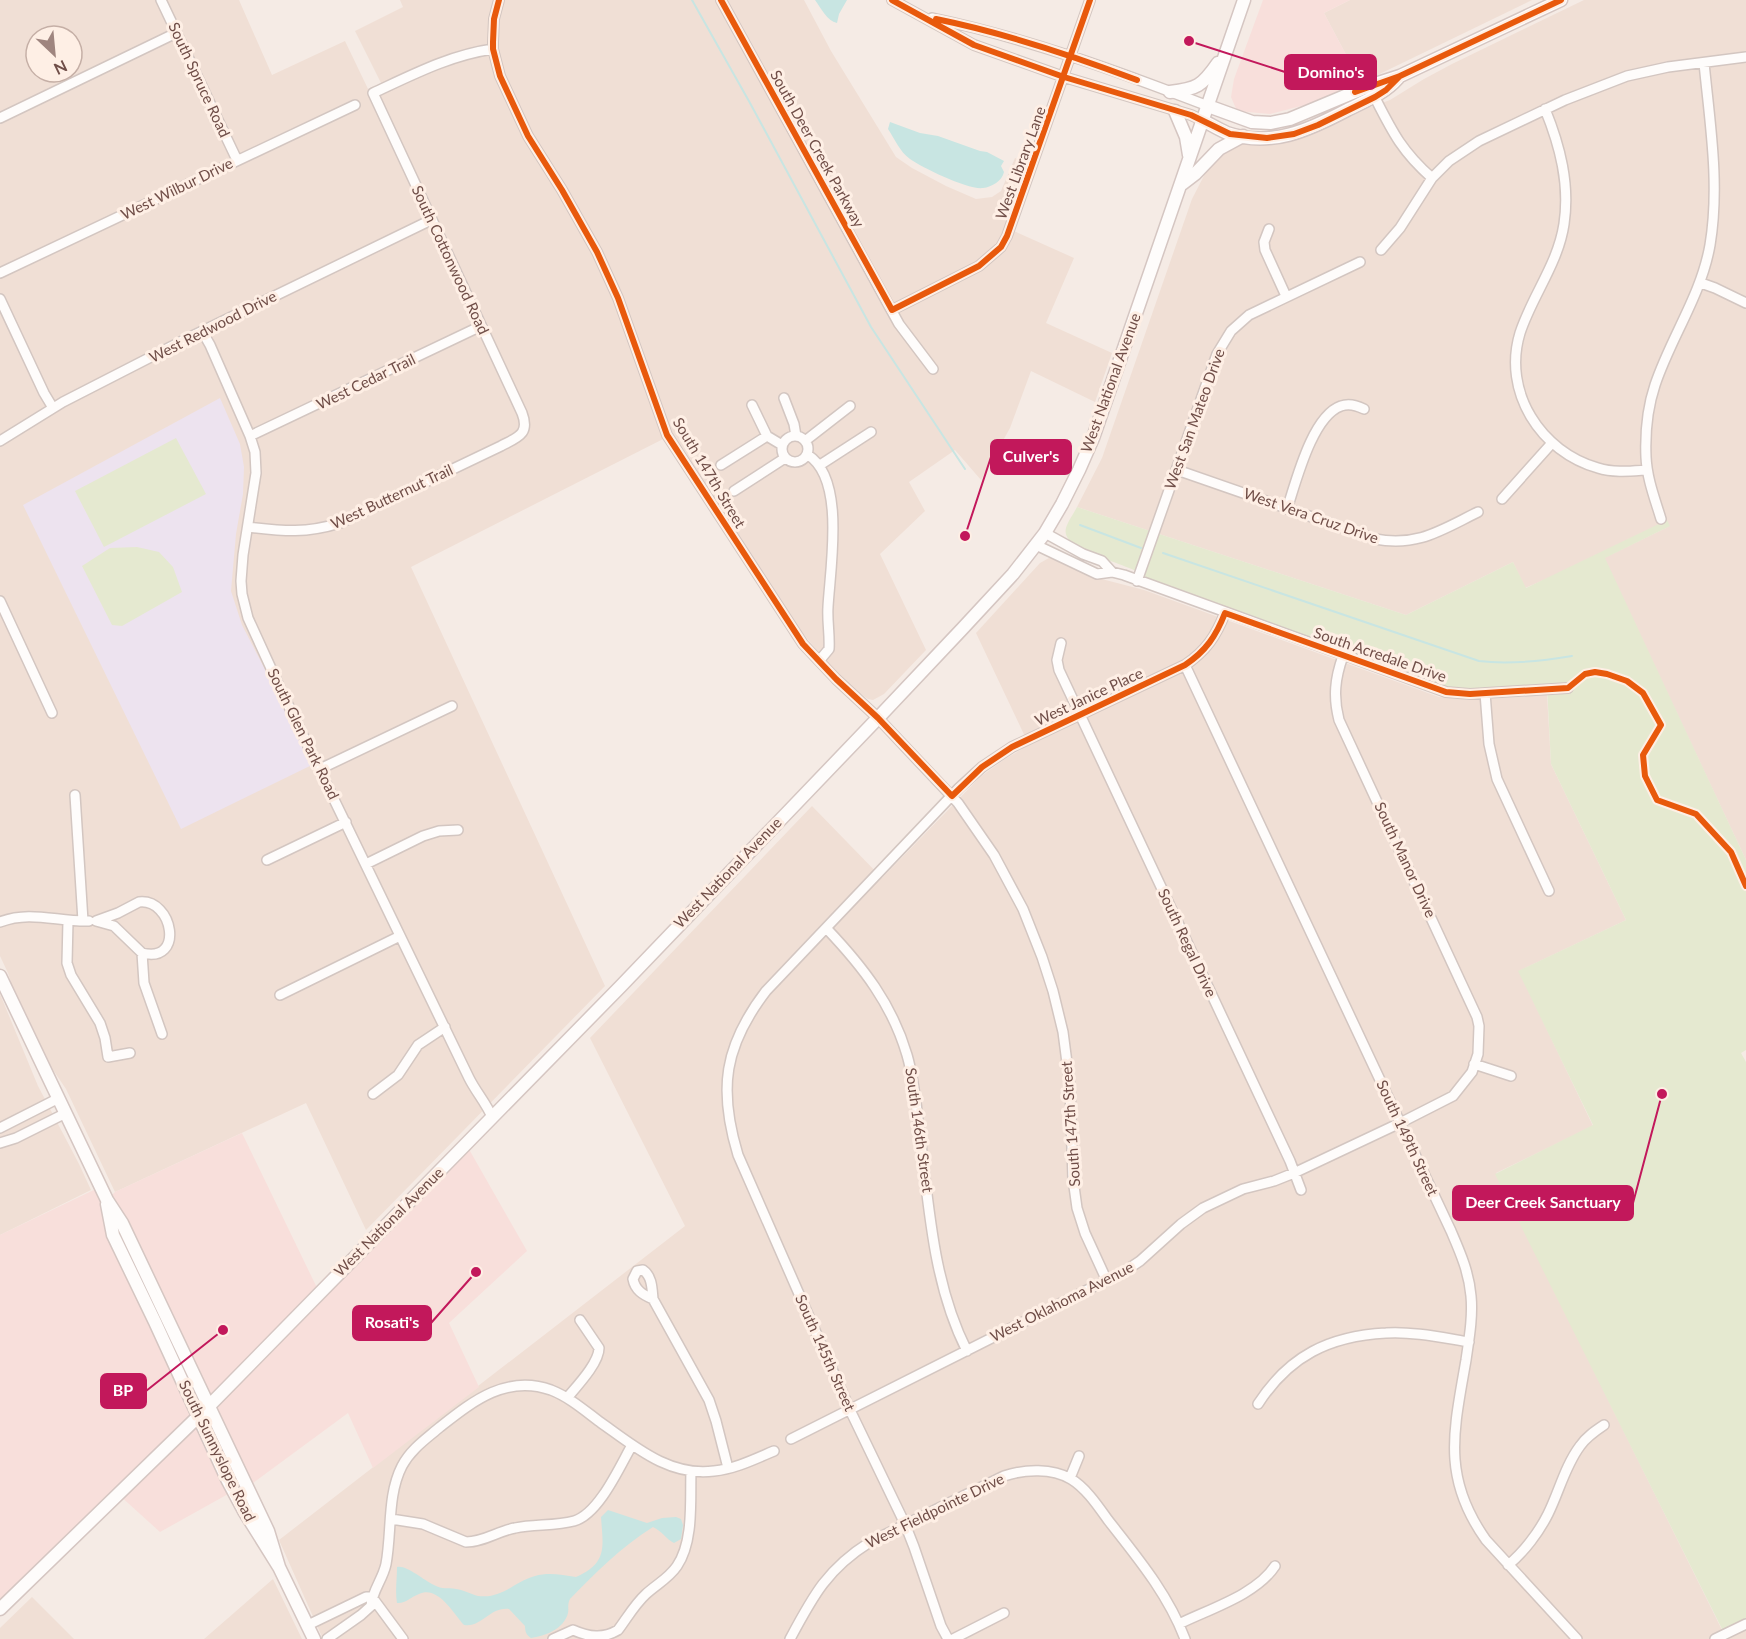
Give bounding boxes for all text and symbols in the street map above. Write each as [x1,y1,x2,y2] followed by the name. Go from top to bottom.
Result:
[165,19,234,140] street label: South Spruce Road
[24,24,84,84] north arrow
[1285,55,1376,89] callout: Domino's
[51,57,70,79] text: N
[1298,62,1364,81] text: Domino's
[767,67,869,231] street label: South Deer Creek Parkway
[991,104,1049,222] street label: West Library Lane
[118,153,236,223] street label: West Wilbur Drive
[409,182,493,337] street label: South Cottonwood Road
[146,286,279,366] street label: West Redwood Drive
[1076,310,1144,455] street label: West National Avenue
[1160,346,1228,491] street label: West San Mateo Drive
[313,349,418,413] street label: West Cedar Trail
[670,414,750,532] street label: South 147th Street
[991,440,1071,474] callout: Culver's
[1003,446,1059,465] text: Culver's
[328,460,455,532] street label: West Butternut Trail
[1241,484,1381,547] street label: West Vera Cruz Drive
[1312,623,1449,685] street label: South Acredale Drive
[1032,663,1145,729] street label: West Janice Place
[264,665,343,802] street label: South Glen Park Road
[1371,799,1441,920] street label: South Manor Drive
[670,813,785,931] street label: West National Avenue
[1155,885,1221,1000] street label: South Regal Drive
[1057,1060,1083,1187] street label: South 147th Street
[902,1066,938,1194] street label: South 146th Street
[1373,1077,1443,1199] street label: South 149th Street
[330,1163,447,1280] street label: West National Avenue
[1453,1186,1633,1220] callout: Deer Creek Sanctuary
[1465,1192,1621,1211] text: Deer Creek Sanctuary
[987,1257,1136,1345] street label: West Oklahoma Avenue
[792,1292,860,1414] street label: South 145th Street
[353,1306,431,1340] callout: Rosati's
[365,1312,419,1331] text: Rosati's
[101,1374,146,1408] callout: BP
[176,1377,260,1524] street label: South Sunnyslope Road
[113,1380,133,1399] text: BP
[862,1469,1007,1551] street label: West Fieldpointe Drive

